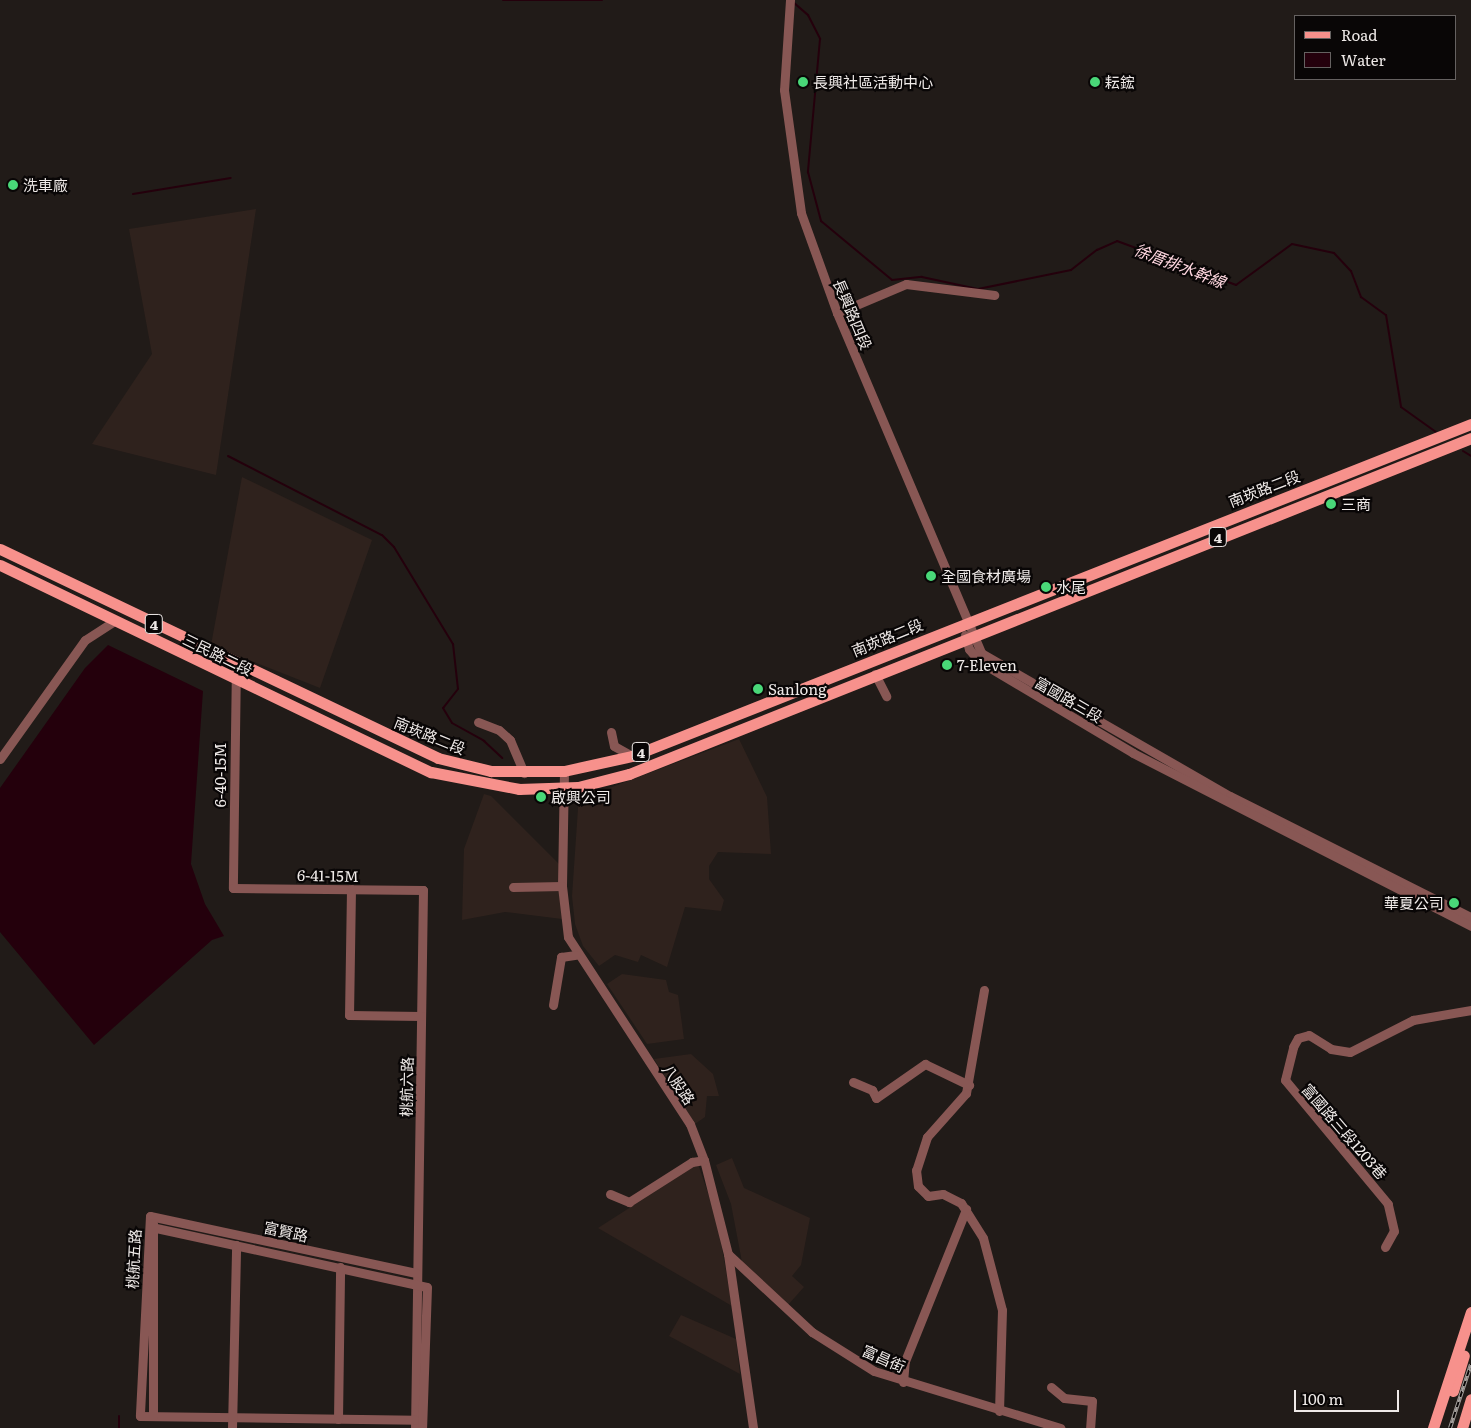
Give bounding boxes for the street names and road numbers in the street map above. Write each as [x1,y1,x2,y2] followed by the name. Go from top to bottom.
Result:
[830,276,876,352] street label: 長興路四段
[1226,466,1302,510] street label: 南崁路二段
[1208,526,1228,548] road number: 4
[144,612,164,636] road number: 4
[849,615,925,659] street label: 南崁路二段
[180,629,256,679] street label: 三民路二段
[1032,672,1106,726] street label: 富國路三段
[392,713,468,757] street label: 南崁路二段
[631,740,651,764] road number: 4
[211,743,229,807] street label: 6-40-15M
[297,865,359,885] street label: 6-41-15M
[396,1057,416,1117] street label: 桃航六路
[659,1060,699,1108] street label: 八股路
[1299,1080,1391,1182] street label: 富國路三段1203巷
[262,1218,310,1244] street label: 富賢路
[122,1229,144,1289] street label: 桃航五路
[860,1341,908,1375] street label: 富昌街

